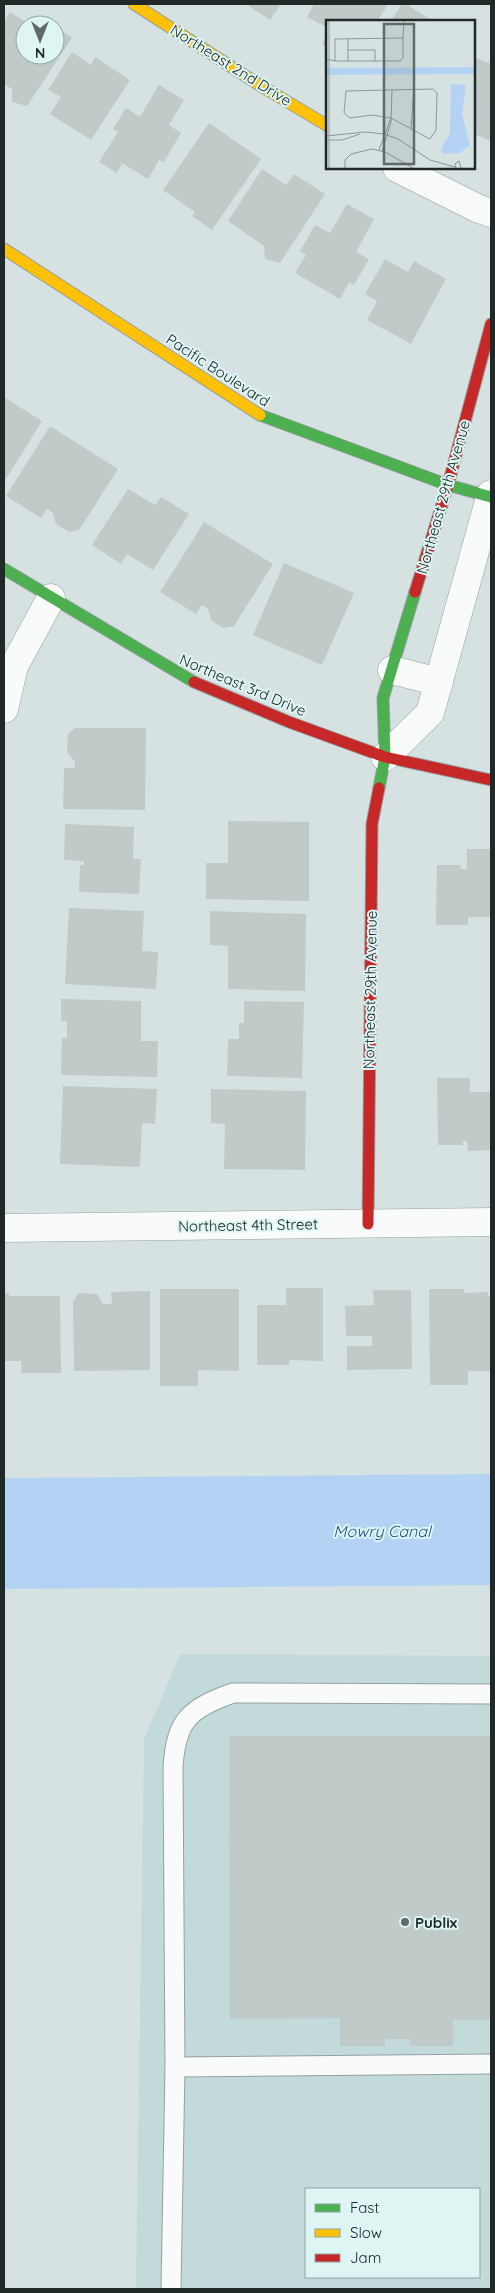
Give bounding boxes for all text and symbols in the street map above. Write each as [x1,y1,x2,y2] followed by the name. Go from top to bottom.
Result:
[15,15,65,65] north arrow
[167,20,295,110] street label: Northeast 2nd Drive
[326,20,475,169] inset map
[35,44,45,62] text: N
[163,329,273,411] street label: Pacific Boulevard
[412,418,474,576] street label: Northeast 29th Avenue
[177,650,309,720] street label: Northeast 3rd Drive
[359,910,381,1070] street label: Northeast 29th Avenue
[178,1214,318,1236] street label: Northeast 4th Street
[333,1521,433,1541] water label: Mowry Canal
[415,1913,458,1932] place label: Publix
[399,1916,411,1928] marker: Publix
[305,2188,480,2278] legend
[350,2198,379,2217] text: Fast
[350,2223,382,2242] text: Slow
[350,2248,381,2267] text: Jam

